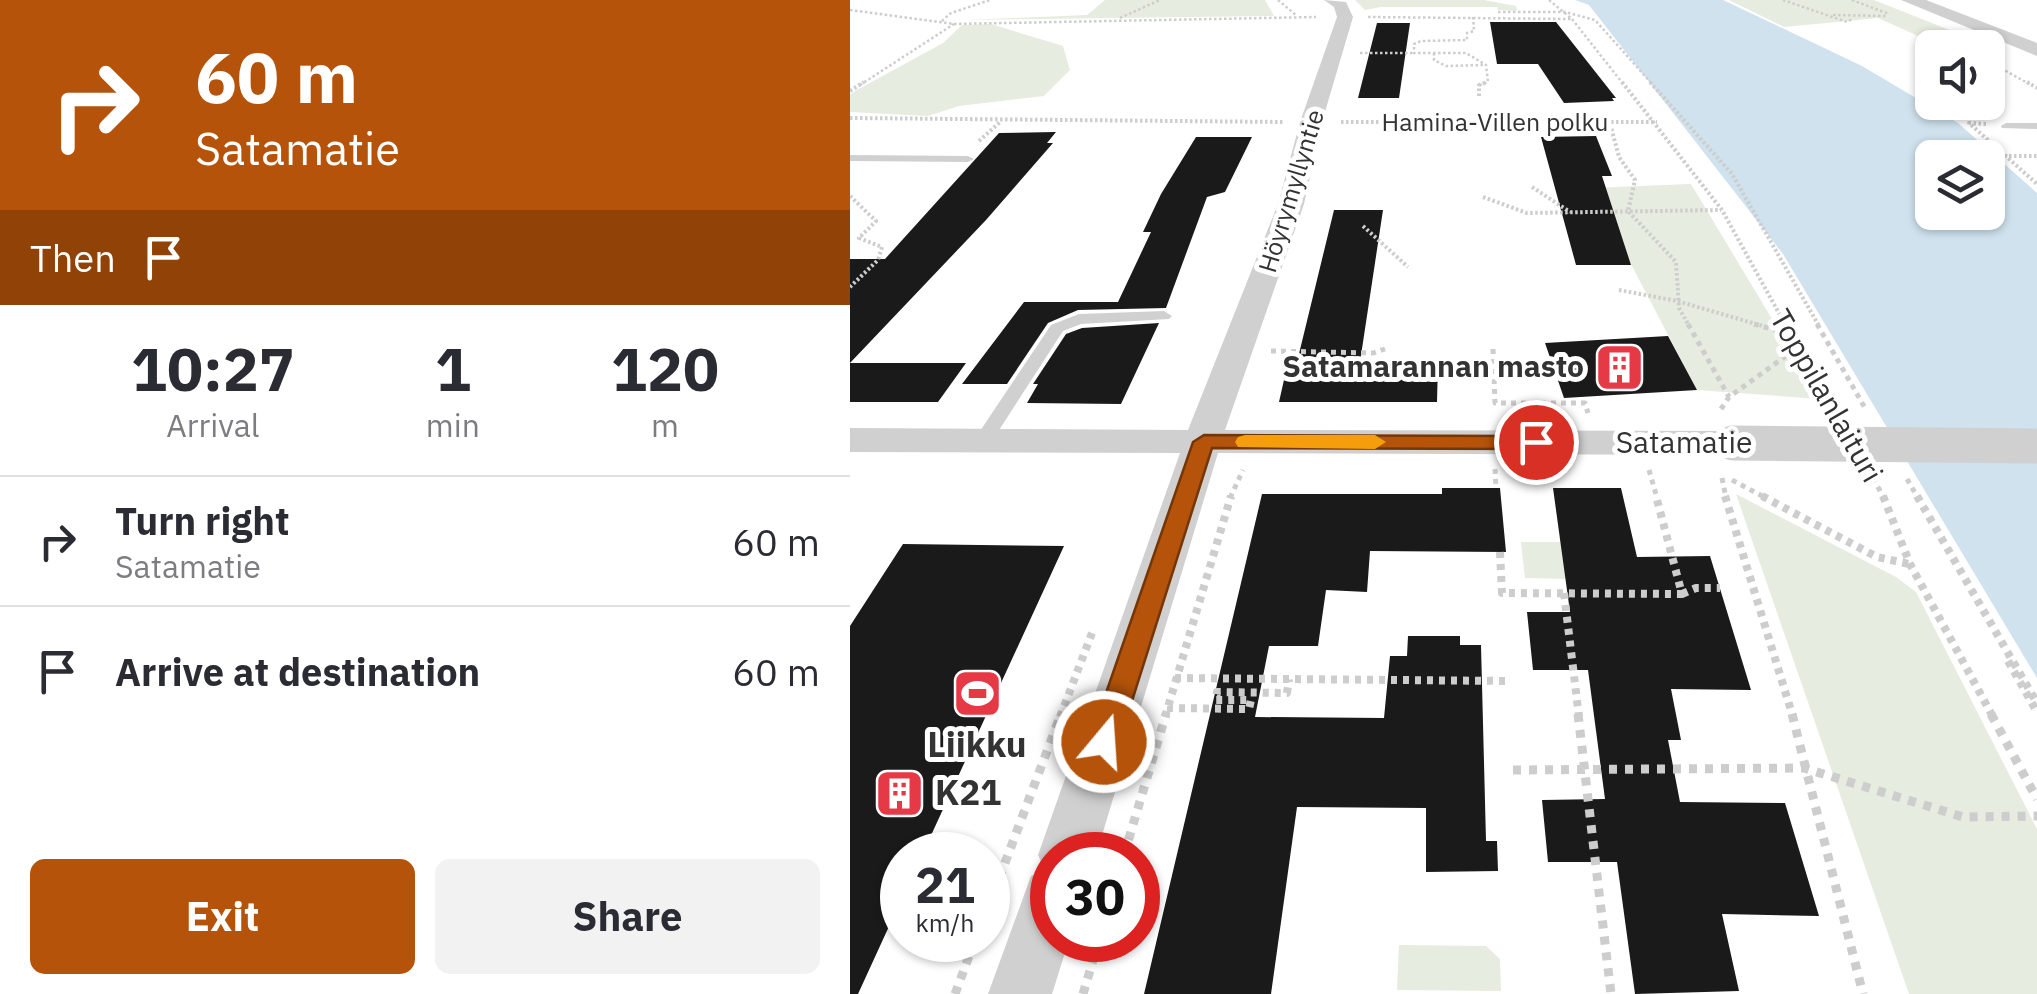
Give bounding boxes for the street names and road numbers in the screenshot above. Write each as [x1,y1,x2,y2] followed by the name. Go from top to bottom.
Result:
[1250,105,1331,276] street label: Höyrymyllyntie
[1381,105,1609,138] street label: Hamina-Villen polku
[1762,302,1893,489] street label: Toppilanlaituri
[1616,422,1752,461] street label: Satamatie

